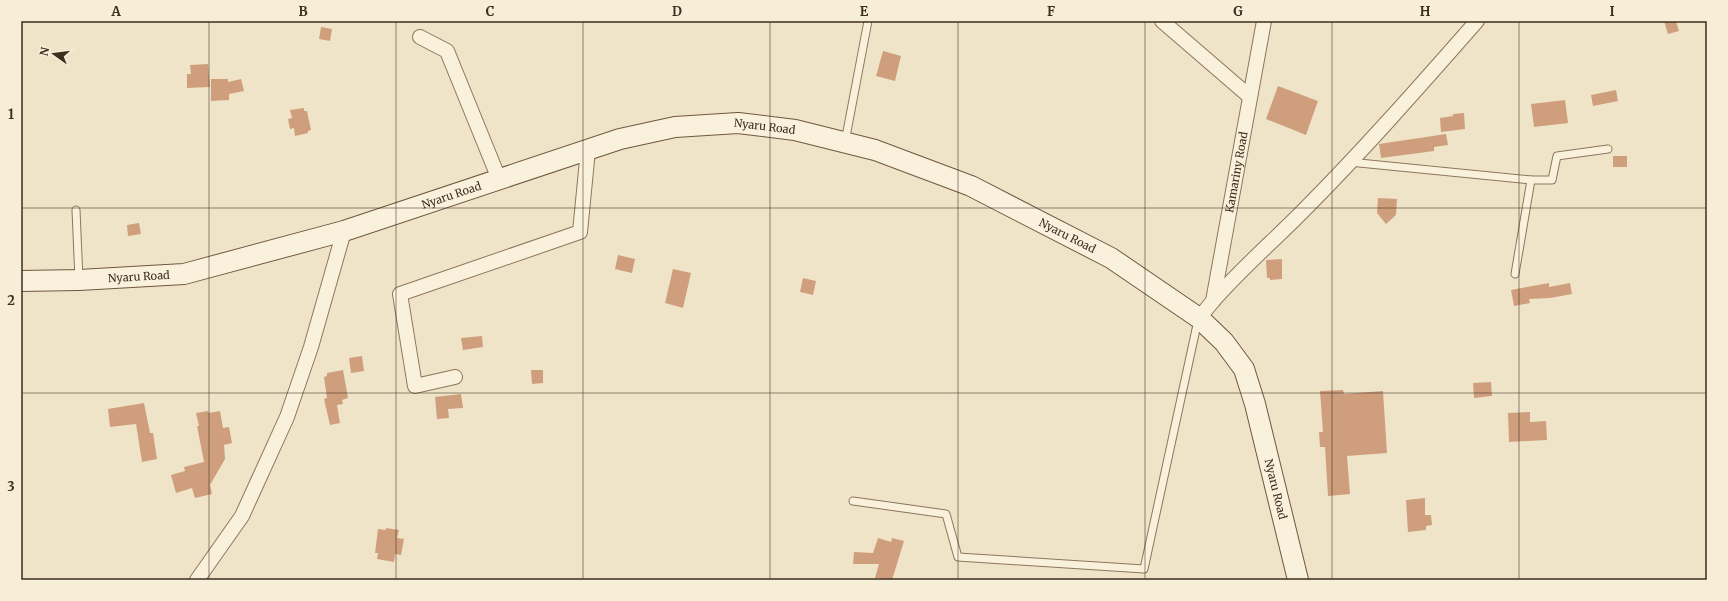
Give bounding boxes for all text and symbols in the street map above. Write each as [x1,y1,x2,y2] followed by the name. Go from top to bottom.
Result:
[110,3,121,20] text: A
[298,3,308,20] text: B
[486,3,495,20] text: C
[672,3,682,20] text: D
[860,3,869,20] text: E
[1047,3,1055,20] text: F
[1233,3,1243,20] text: G
[1420,3,1431,20] text: H
[1609,3,1615,20] text: I
[34,34,74,74] north arrow
[36,45,52,57] text: N
[8,106,14,123] text: 1
[733,116,796,137] street label: Nyaru Road
[1222,130,1251,214] street label: Kamariny Road
[420,179,483,212] street label: Nyaru Road
[1037,215,1098,256] street label: Nyaru Road
[108,268,171,285] street label: Nyaru Road
[7,292,15,309] text: 2
[1262,457,1290,521] street label: Nyaru Road
[7,478,15,495] text: 3

